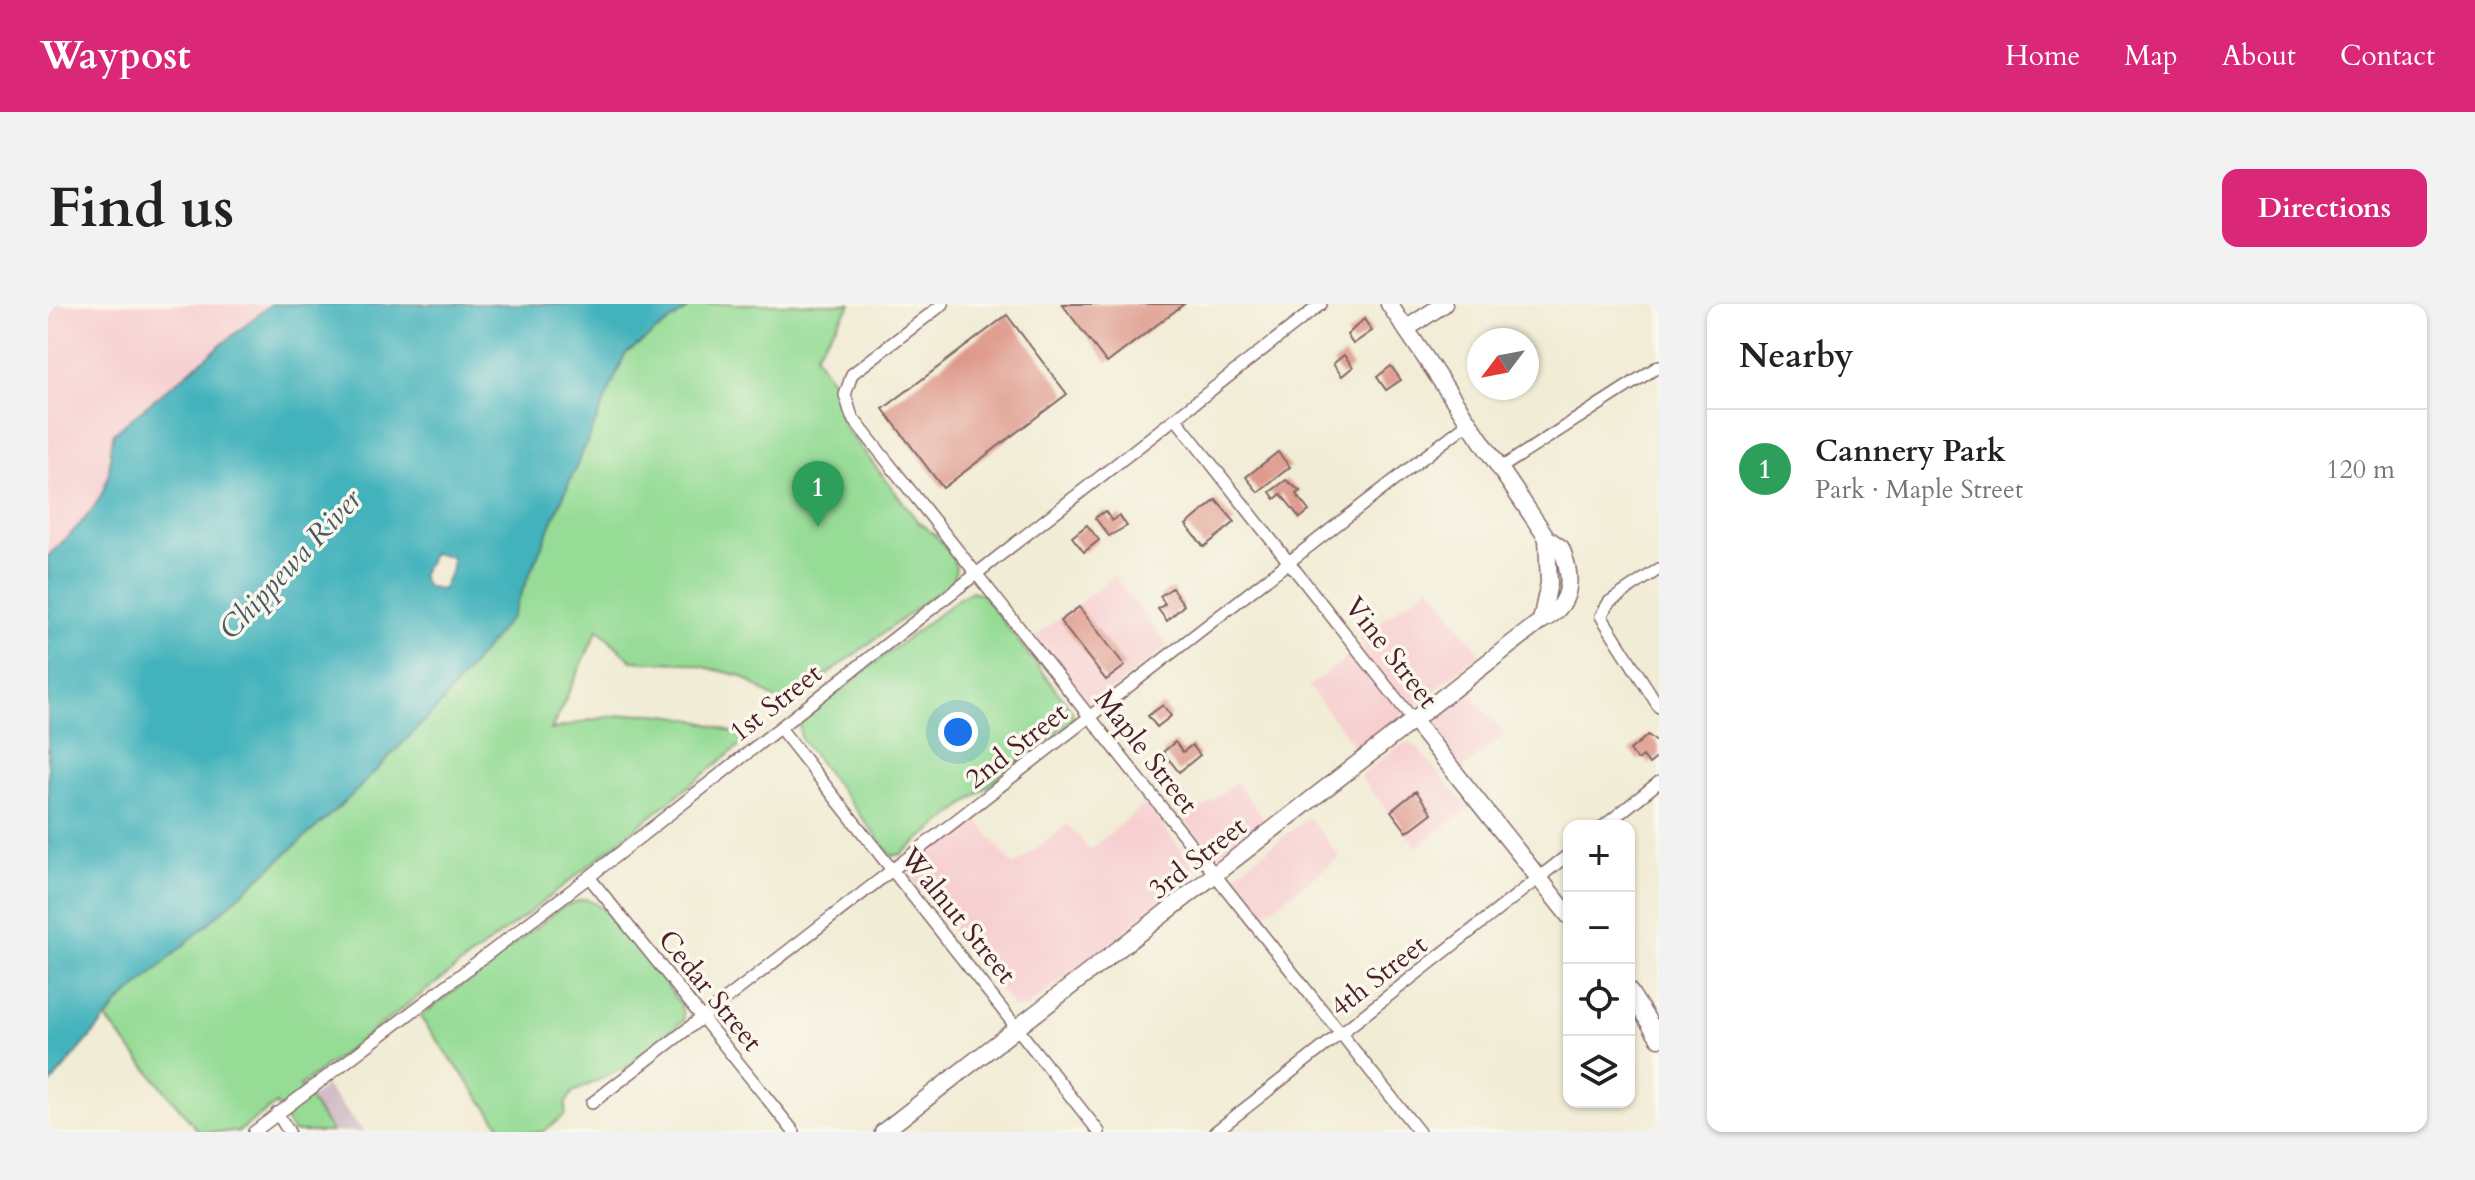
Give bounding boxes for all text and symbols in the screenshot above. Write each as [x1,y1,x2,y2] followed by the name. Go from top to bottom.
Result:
[40,30,191,82] text: Waypost
[2005,37,2080,75] text: Home
[2124,37,2178,75] text: Map
[2222,37,2296,75] text: About
[2340,37,2435,75] text: Contact
[2222,169,2427,247] button: Directions
[48,171,234,246] text: Find us
[1467,328,1539,400] north arrow
[1739,333,1854,379] text: Nearby
[1815,431,2006,472] text: Cannery Park
[1758,452,1772,487] text: 1
[2326,452,2395,487] text: 120 m
[792,461,844,527] pin: 1
[1815,472,2023,507] text: Park · Maple Street
[210,479,372,649] water label: Chippewa River
[1336,589,1447,716] street label: Vine Street
[722,655,830,751] street label: 1st Street
[1086,682,1207,822] street label: Maple Street
[958,694,1076,798] street label: 2nd Street
[938,712,978,752] your location
[1141,808,1254,908] street label: 3rd Street
[1563,820,1635,1108] map controls
[1563,820,1635,892] button: +
[891,839,1025,992] street label: Walnut Street
[1563,892,1635,964] button: −
[649,922,771,1060] street label: Cedar Street
[1322,926,1435,1026] street label: 4th Street
[1563,964,1635,1036] button: locate
[1563,1036,1635,1108] button: layers

